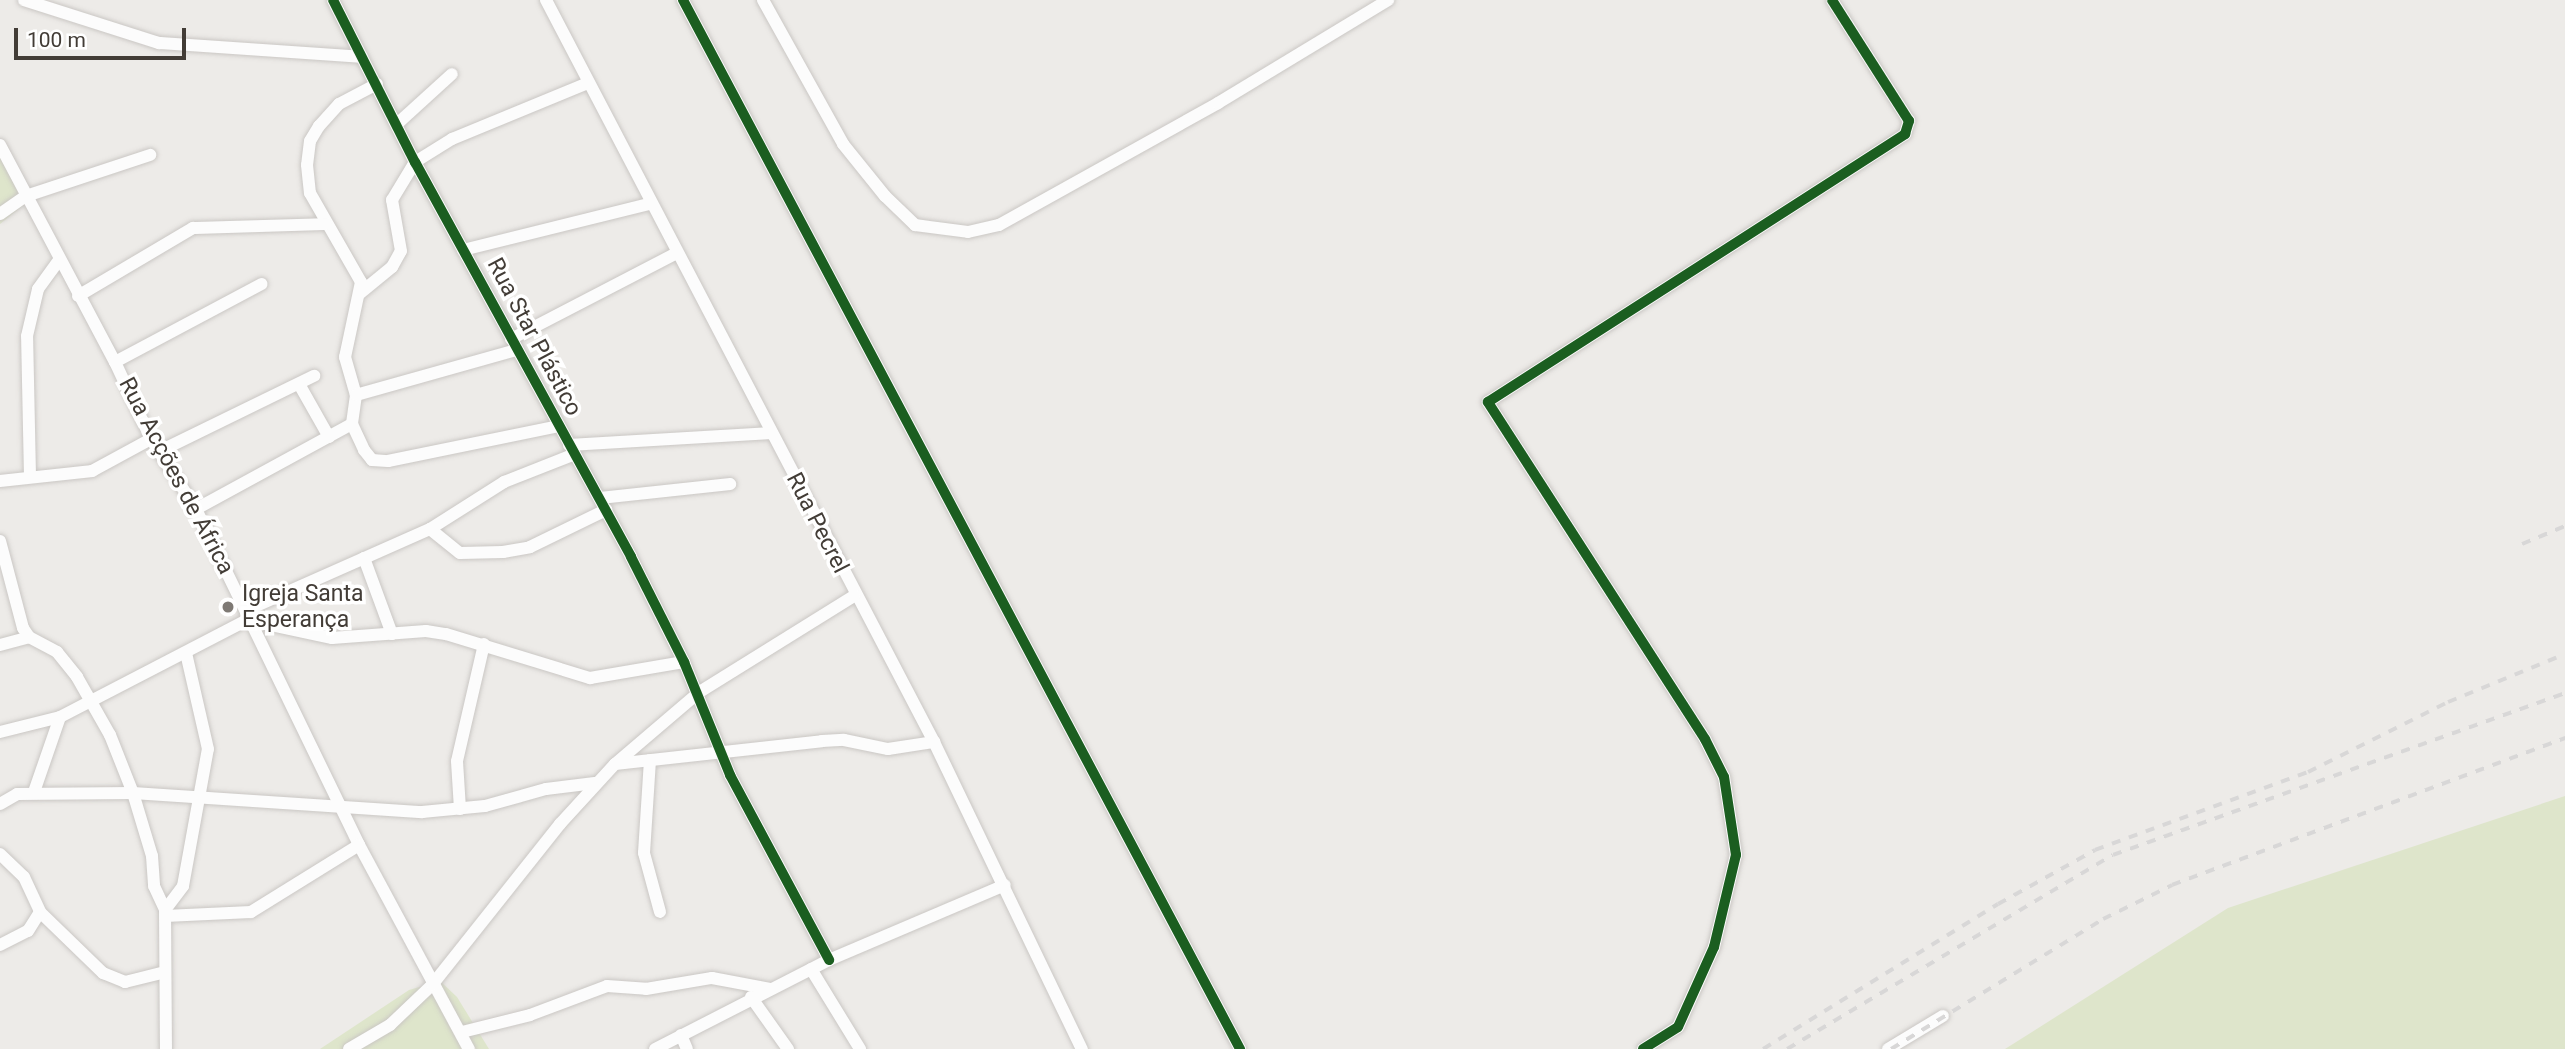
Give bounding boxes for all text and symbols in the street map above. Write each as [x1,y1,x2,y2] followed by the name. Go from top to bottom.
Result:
[18,14,189,58] scale bar
[27,28,86,52] text: 100 m
[481,253,587,421] street label: Rua Star Plástico
[112,373,240,579] street label: Rua Acções de África
[780,468,854,578] street label: Rua Pecrel
[242,580,364,634] place label: Igreja Santa Esperança
[220,599,236,615] marker: Igreja Santa Esperança

